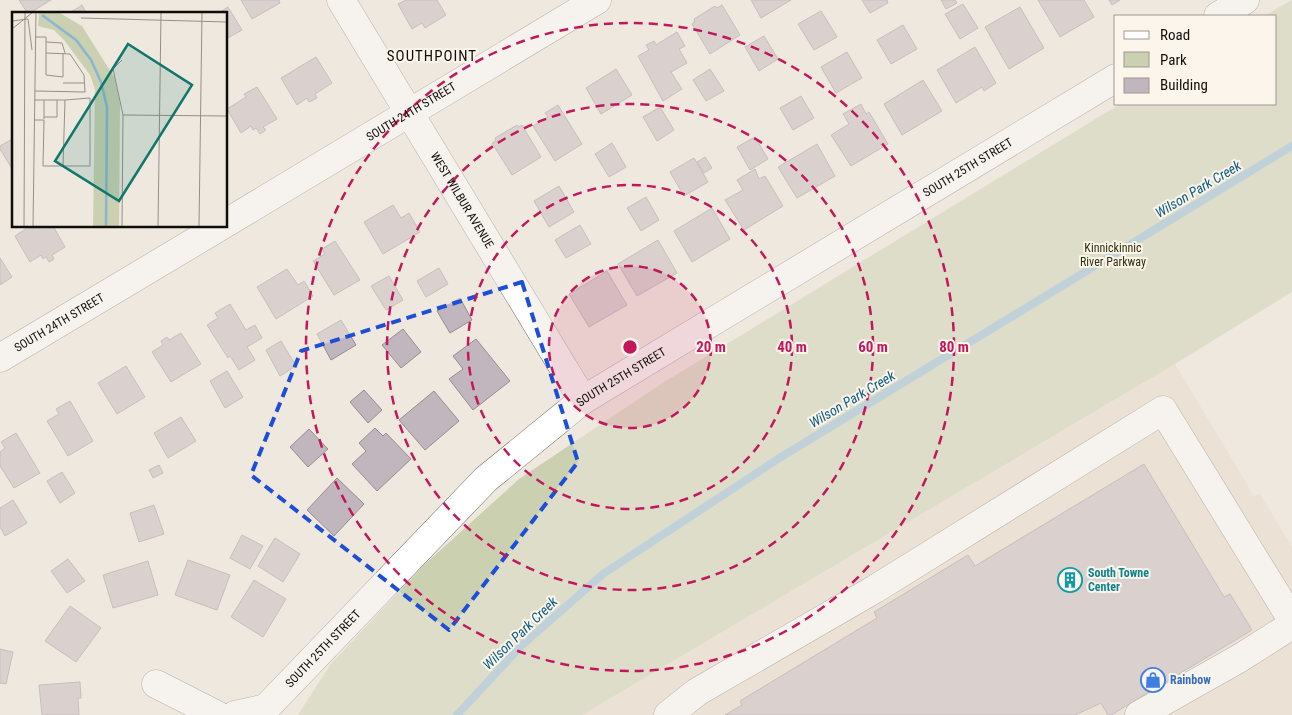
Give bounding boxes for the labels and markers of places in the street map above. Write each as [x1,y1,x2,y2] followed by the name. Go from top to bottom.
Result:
[621,338,639,356] centre of rings
[1088,566,1149,594] place label: South Towne Center
[1057,567,1083,593] building icon: South Towne Center
[1140,667,1166,693] shop icon: Rainbow
[1170,673,1211,687] place label: Rainbow

